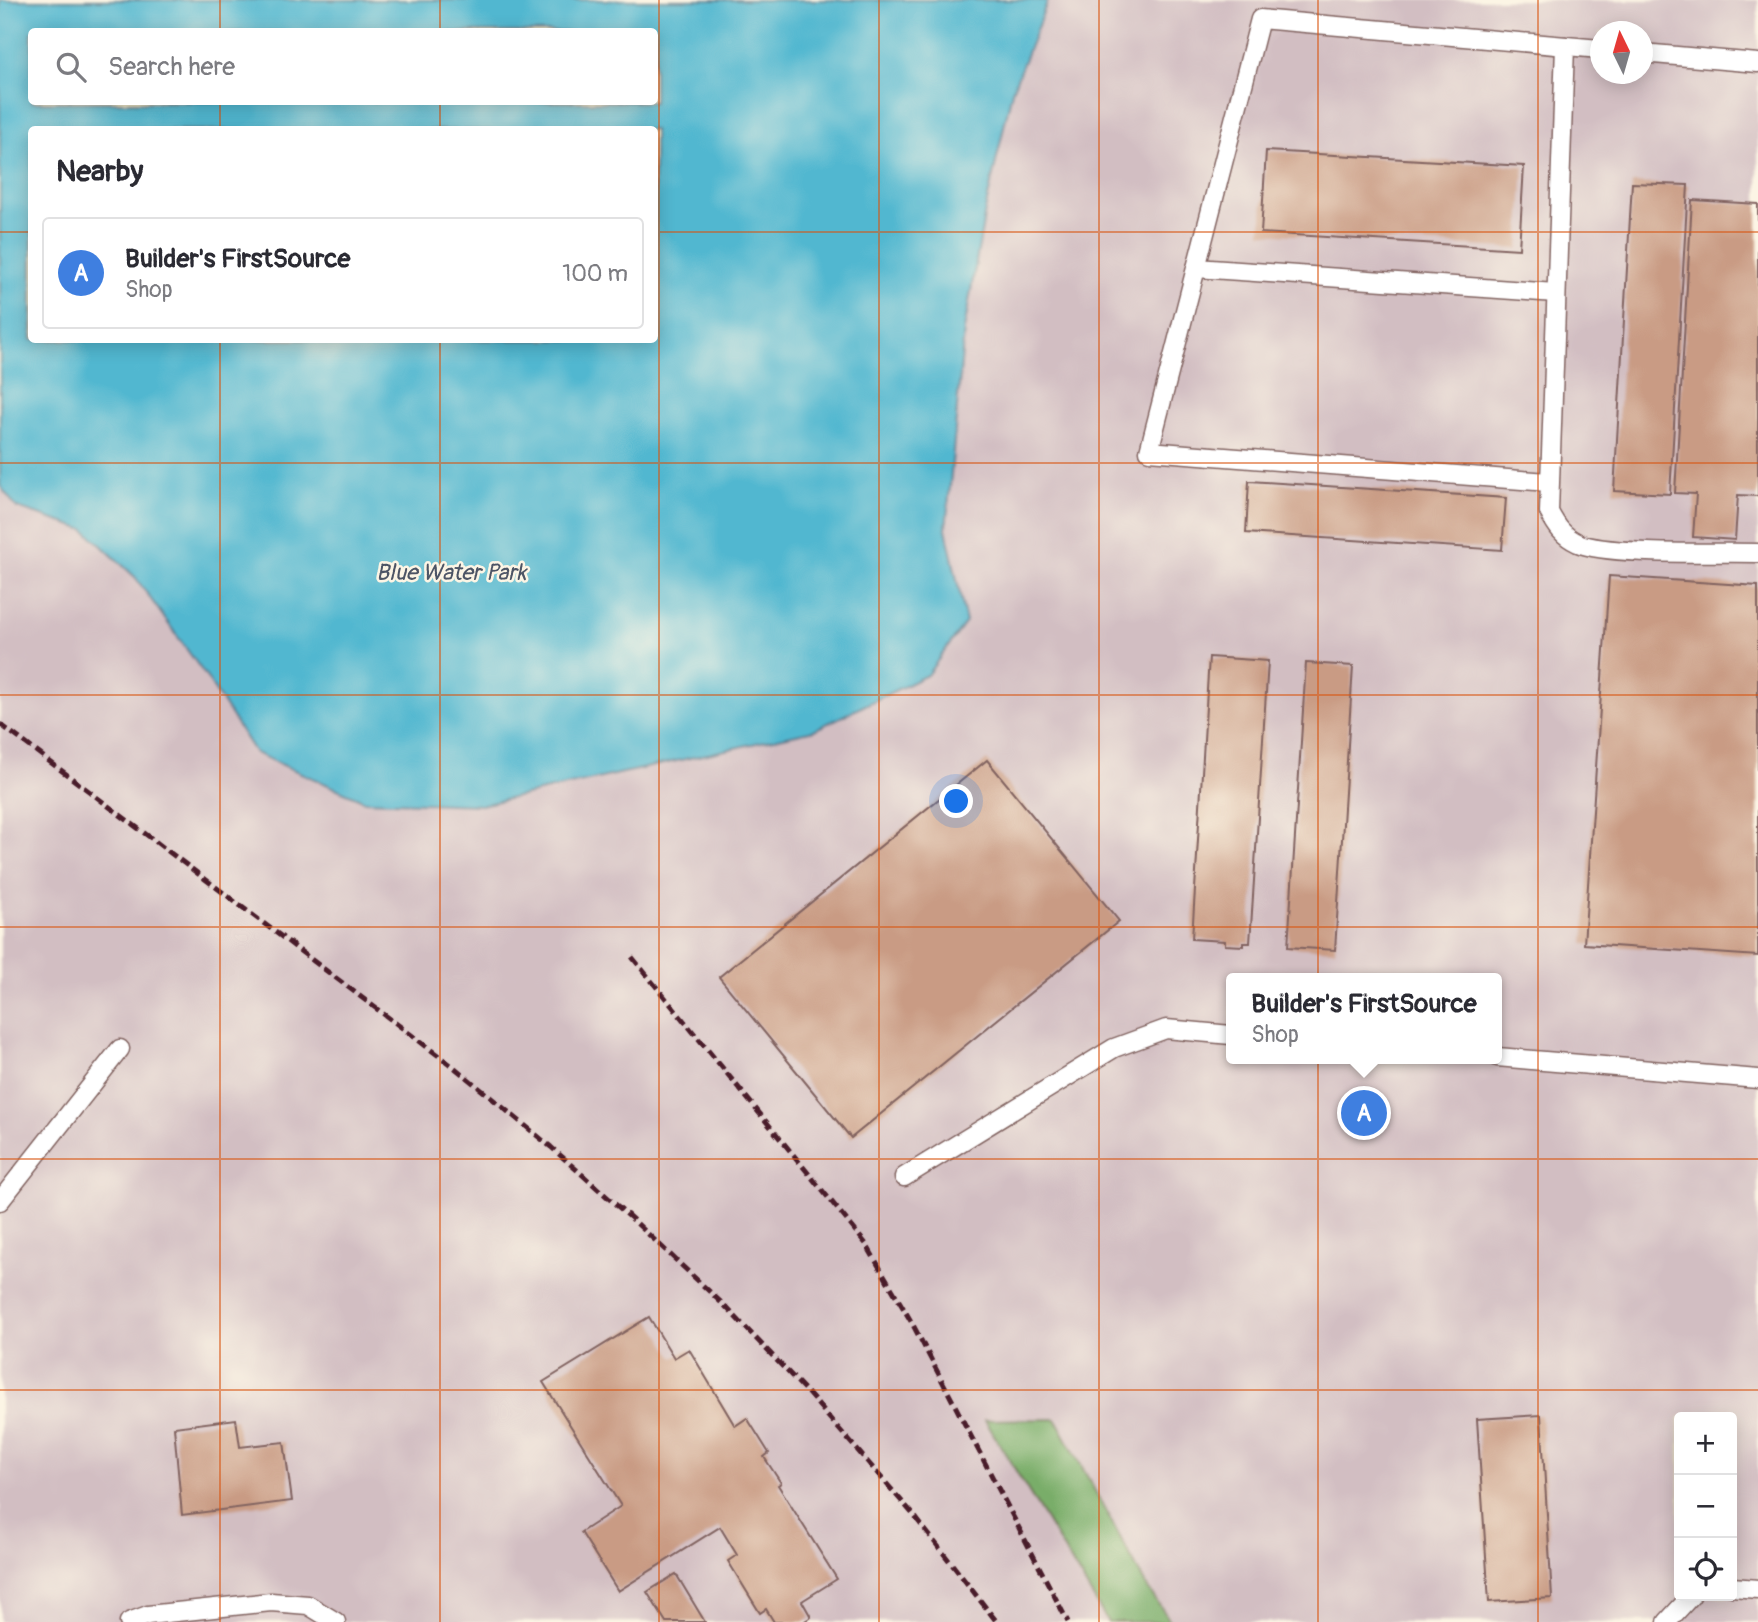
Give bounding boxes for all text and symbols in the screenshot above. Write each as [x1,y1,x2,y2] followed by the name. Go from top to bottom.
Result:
[1590,21,1653,84] north arrow
[28,28,658,105] search box
[52,48,90,86] icon: search
[108,51,235,83] text: Search here
[56,153,143,190] text: Nearby
[125,243,350,275] text: Builder's FirstSource
[74,259,88,288] text: A
[562,259,628,288] text: 100 m
[125,275,173,304] text: Shop
[376,558,528,587] water label: Blue Water Park
[939,784,973,818] your location
[1226,973,1502,1064] popup
[1251,988,1477,1020] text: Builder's FirstSource
[1251,1020,1299,1049] text: Shop
[1341,1087,1387,1139] pin: A
[1674,1412,1737,1601] map controls
[1674,1412,1737,1475] button: +
[1674,1475,1737,1538] button: −
[1674,1538,1737,1601] button: locate

